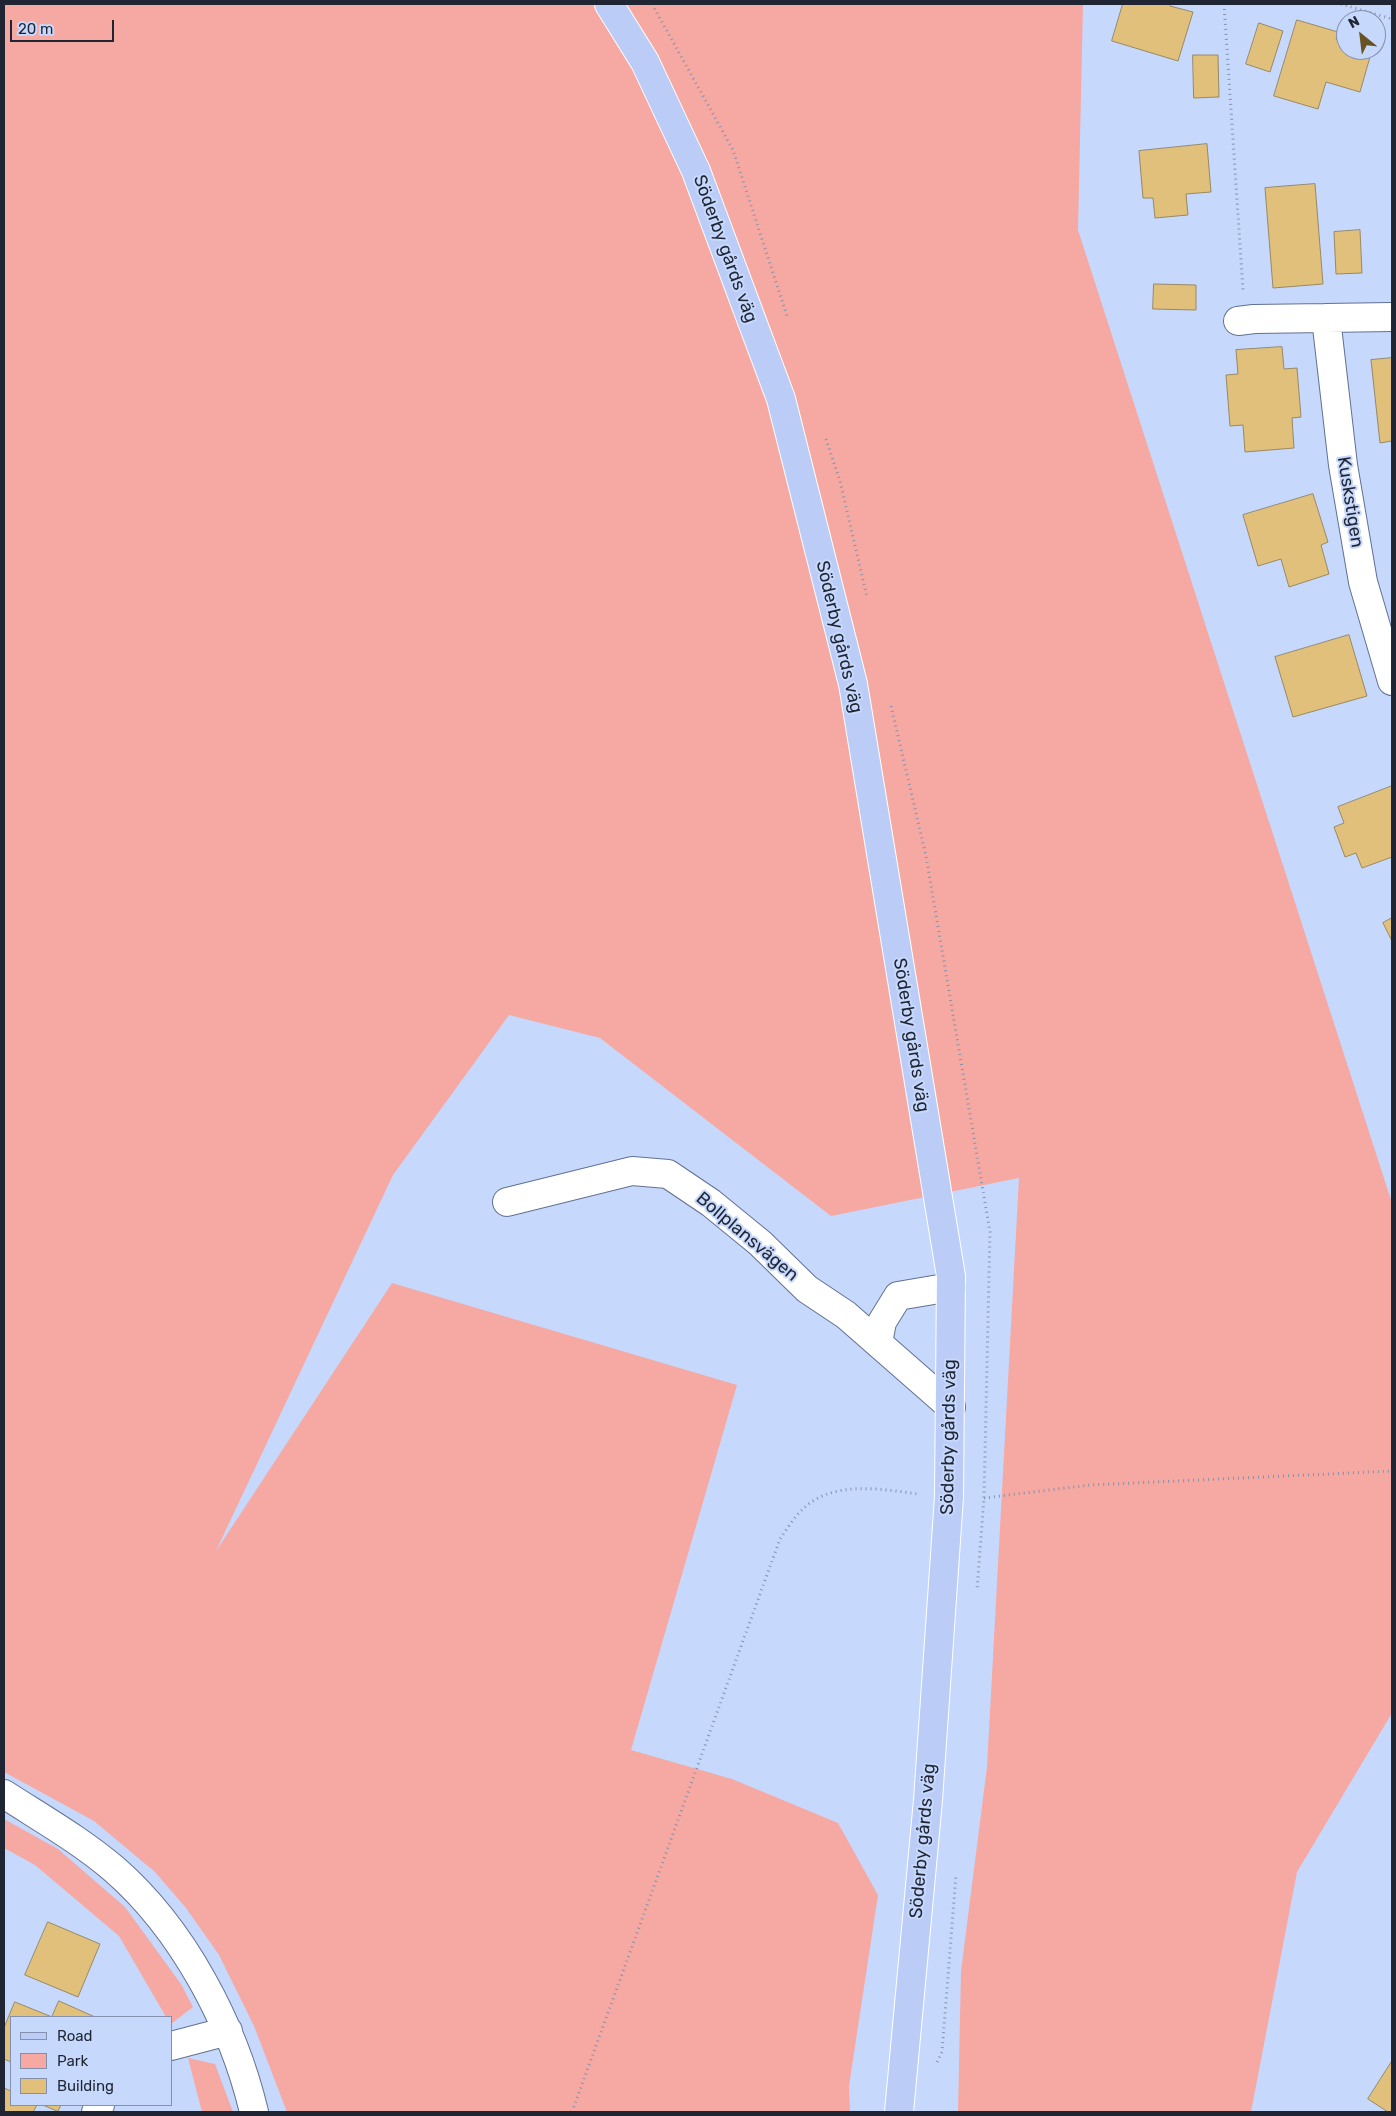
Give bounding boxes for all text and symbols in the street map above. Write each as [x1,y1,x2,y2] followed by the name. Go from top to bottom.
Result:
[12,10,116,42] scale bar
[1336,10,1386,60] north arrow
[1345,12,1362,32] text: N
[18,20,53,38] text: 20 m
[688,172,762,326] street label: Söderby gårds väg
[1332,455,1368,549] street label: Kuskstigen
[811,559,867,715] street label: Söderby gårds väg
[888,956,934,1114] street label: Söderby gårds väg
[691,1188,803,1286] street label: Bollplansvägen
[937,1359,961,1515] street label: Söderby gårds väg
[905,1762,941,1920] street label: Söderby gårds väg
[10,2016,172,2106] legend
[57,2027,93,2045] text: Road
[57,2052,88,2070] text: Park
[57,2077,114,2095] text: Building

